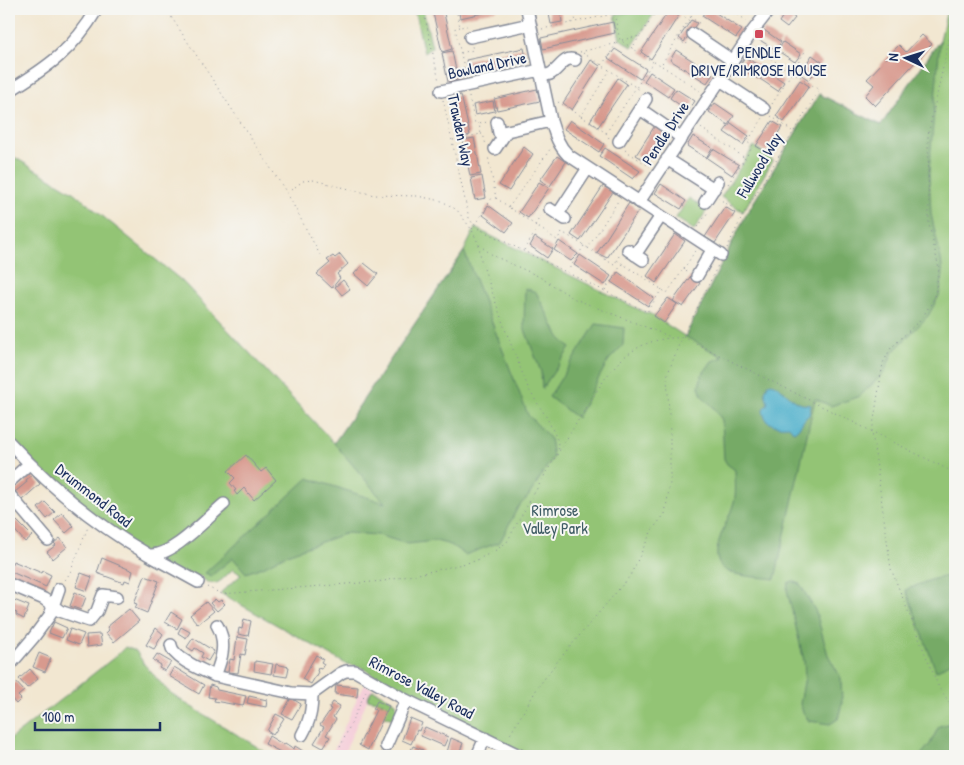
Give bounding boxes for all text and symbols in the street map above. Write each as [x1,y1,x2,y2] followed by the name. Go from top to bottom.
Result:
[753,28,765,40] marker: PENDLE DRIVE/RIMROSE HOUSE
[882,32,932,82] north arrow
[691,41,827,81] place label: PENDLE DRIVE/RIMROSE HOUSE
[446,46,529,84] street label: Bowland Drive
[883,52,902,61] text: N
[443,92,479,169] street label: Trawden Way
[636,96,694,169] street label: Pendle Drive
[730,128,787,203] street label: Fullwood Way
[51,458,137,532] street label: Drummond Road
[522,499,588,539] park label: Rimrose Valley Park
[366,650,478,724] street label: Rimrose Valley Road
[35,700,160,732] scale bar
[42,706,75,727] text: 100 m

